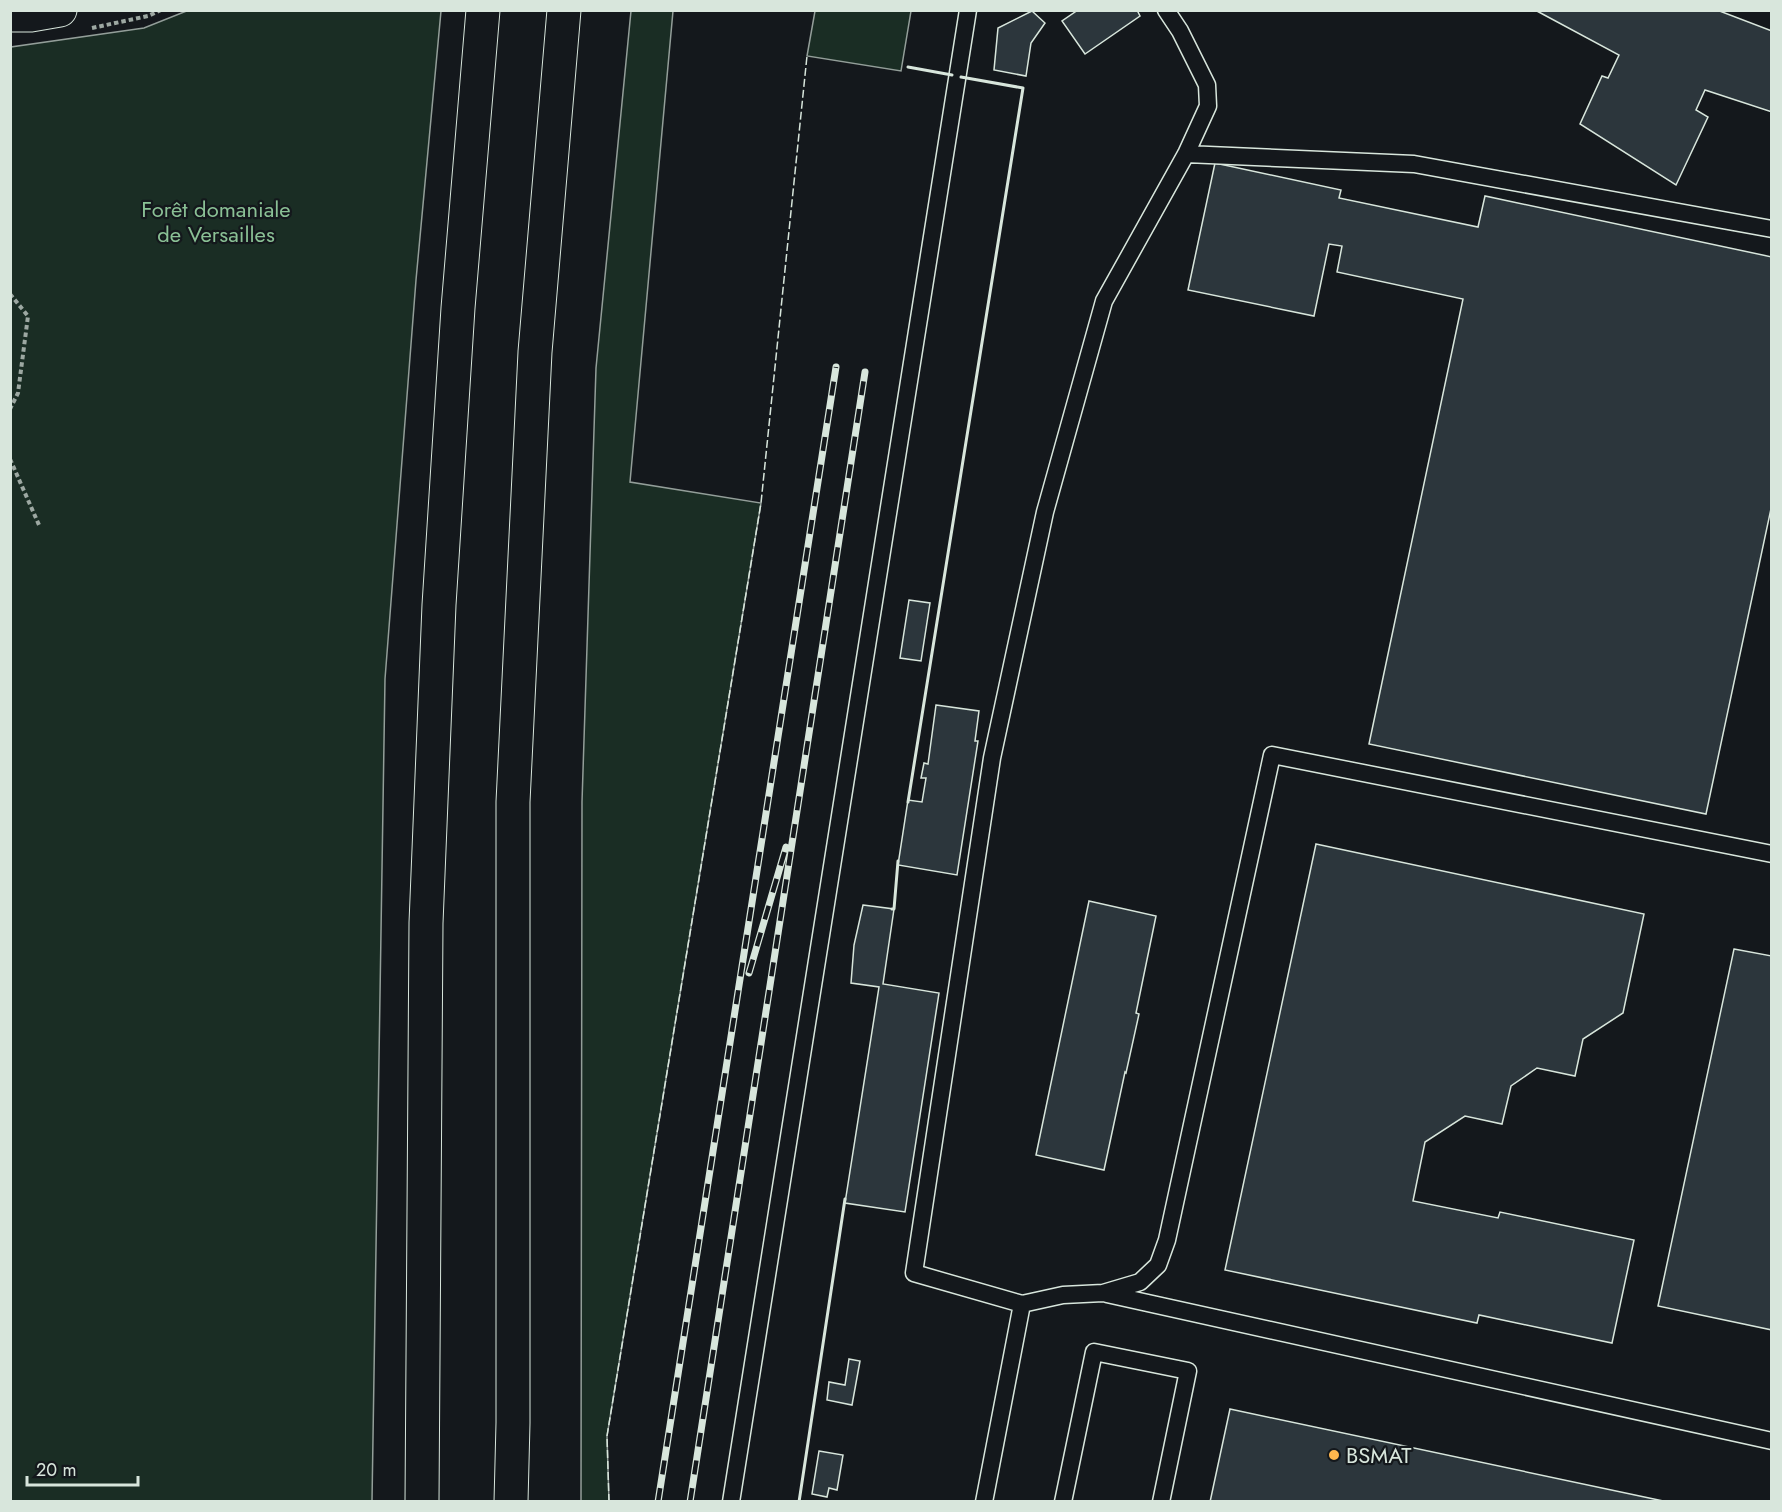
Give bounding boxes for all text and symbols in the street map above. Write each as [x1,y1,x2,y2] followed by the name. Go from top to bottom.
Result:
[141,193,291,250] park label: Forêt domaniale de Versailles
[1346,1439,1412,1471] place label: BSMAT
[1327,1448,1341,1462] marker: BSMAT
[27,1449,138,1487] scale bar
[36,1457,76,1483] text: 20 m

